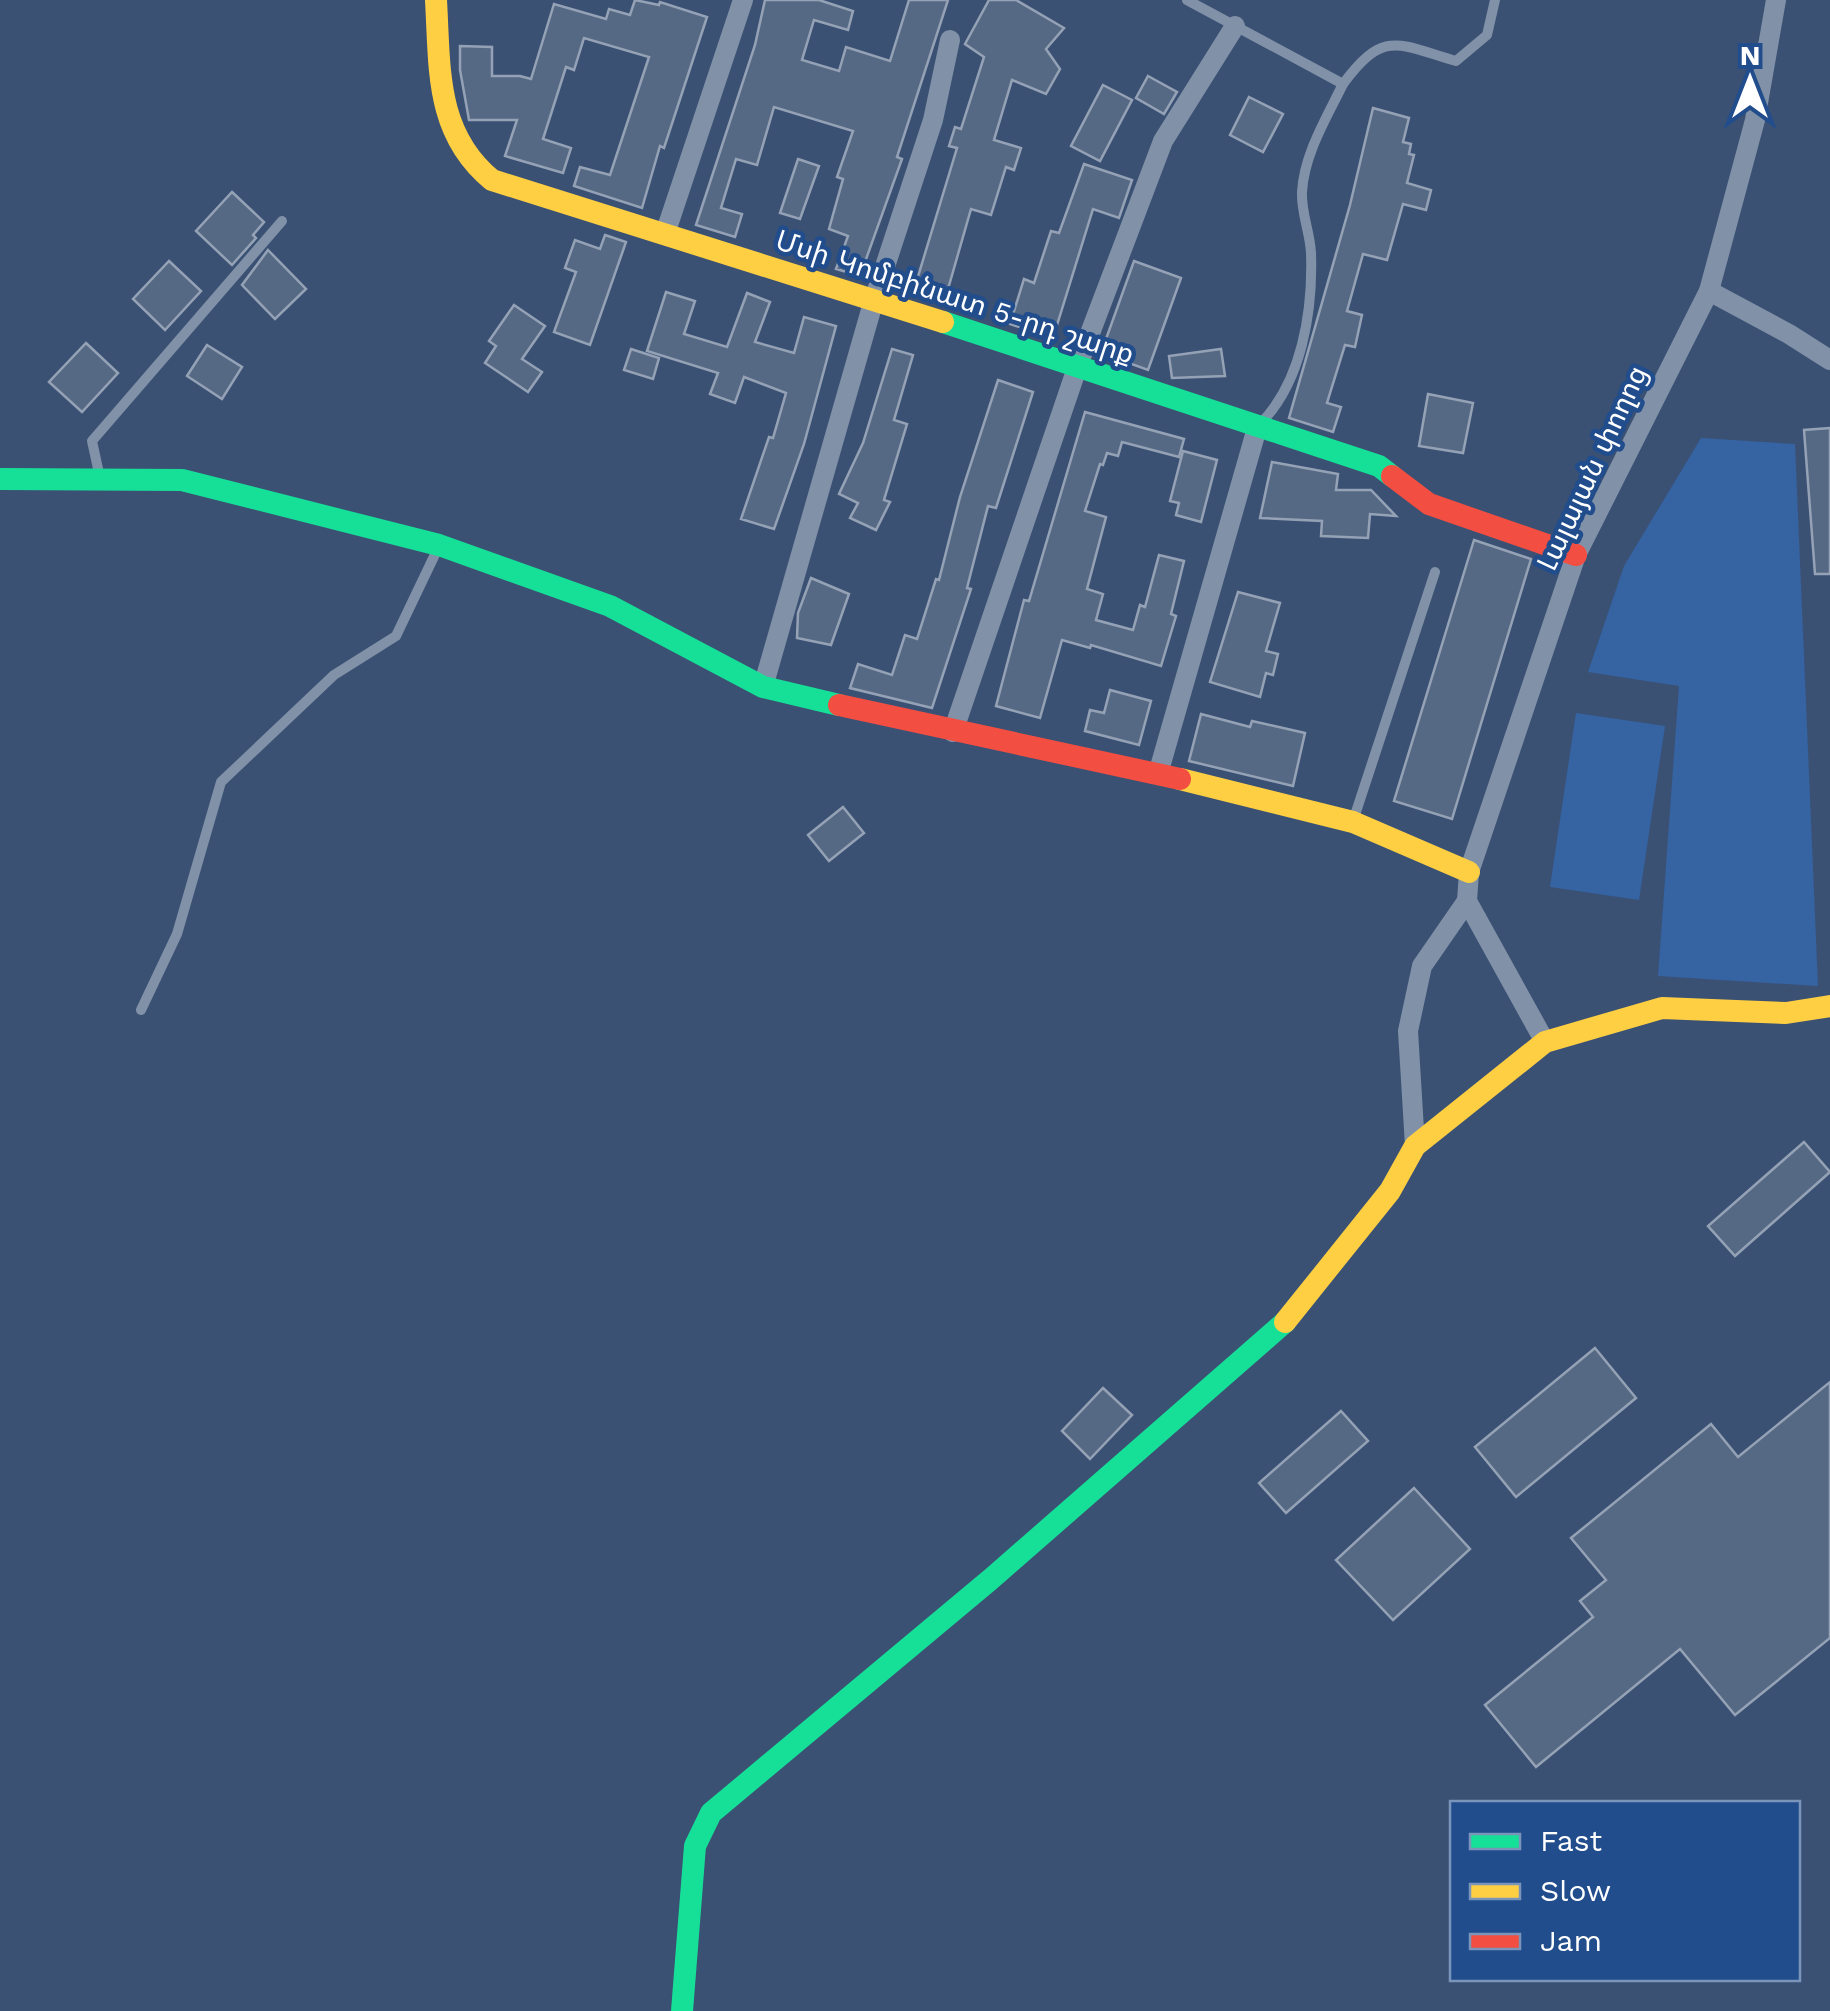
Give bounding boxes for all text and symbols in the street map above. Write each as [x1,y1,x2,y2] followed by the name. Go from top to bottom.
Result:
[1700,30,1800,130] north arrow
[1740,39,1760,72] text: N
[771,223,1139,371] street label: Մսի Կոմբինատ 5-րդ շարք
[1530,360,1654,576] street label: Լալայան փողոց
[1450,1801,1800,1981] legend
[1540,1823,1603,1858] text: Fast
[1540,1873,1611,1908] text: Slow
[1540,1923,1602,1958] text: Jam

